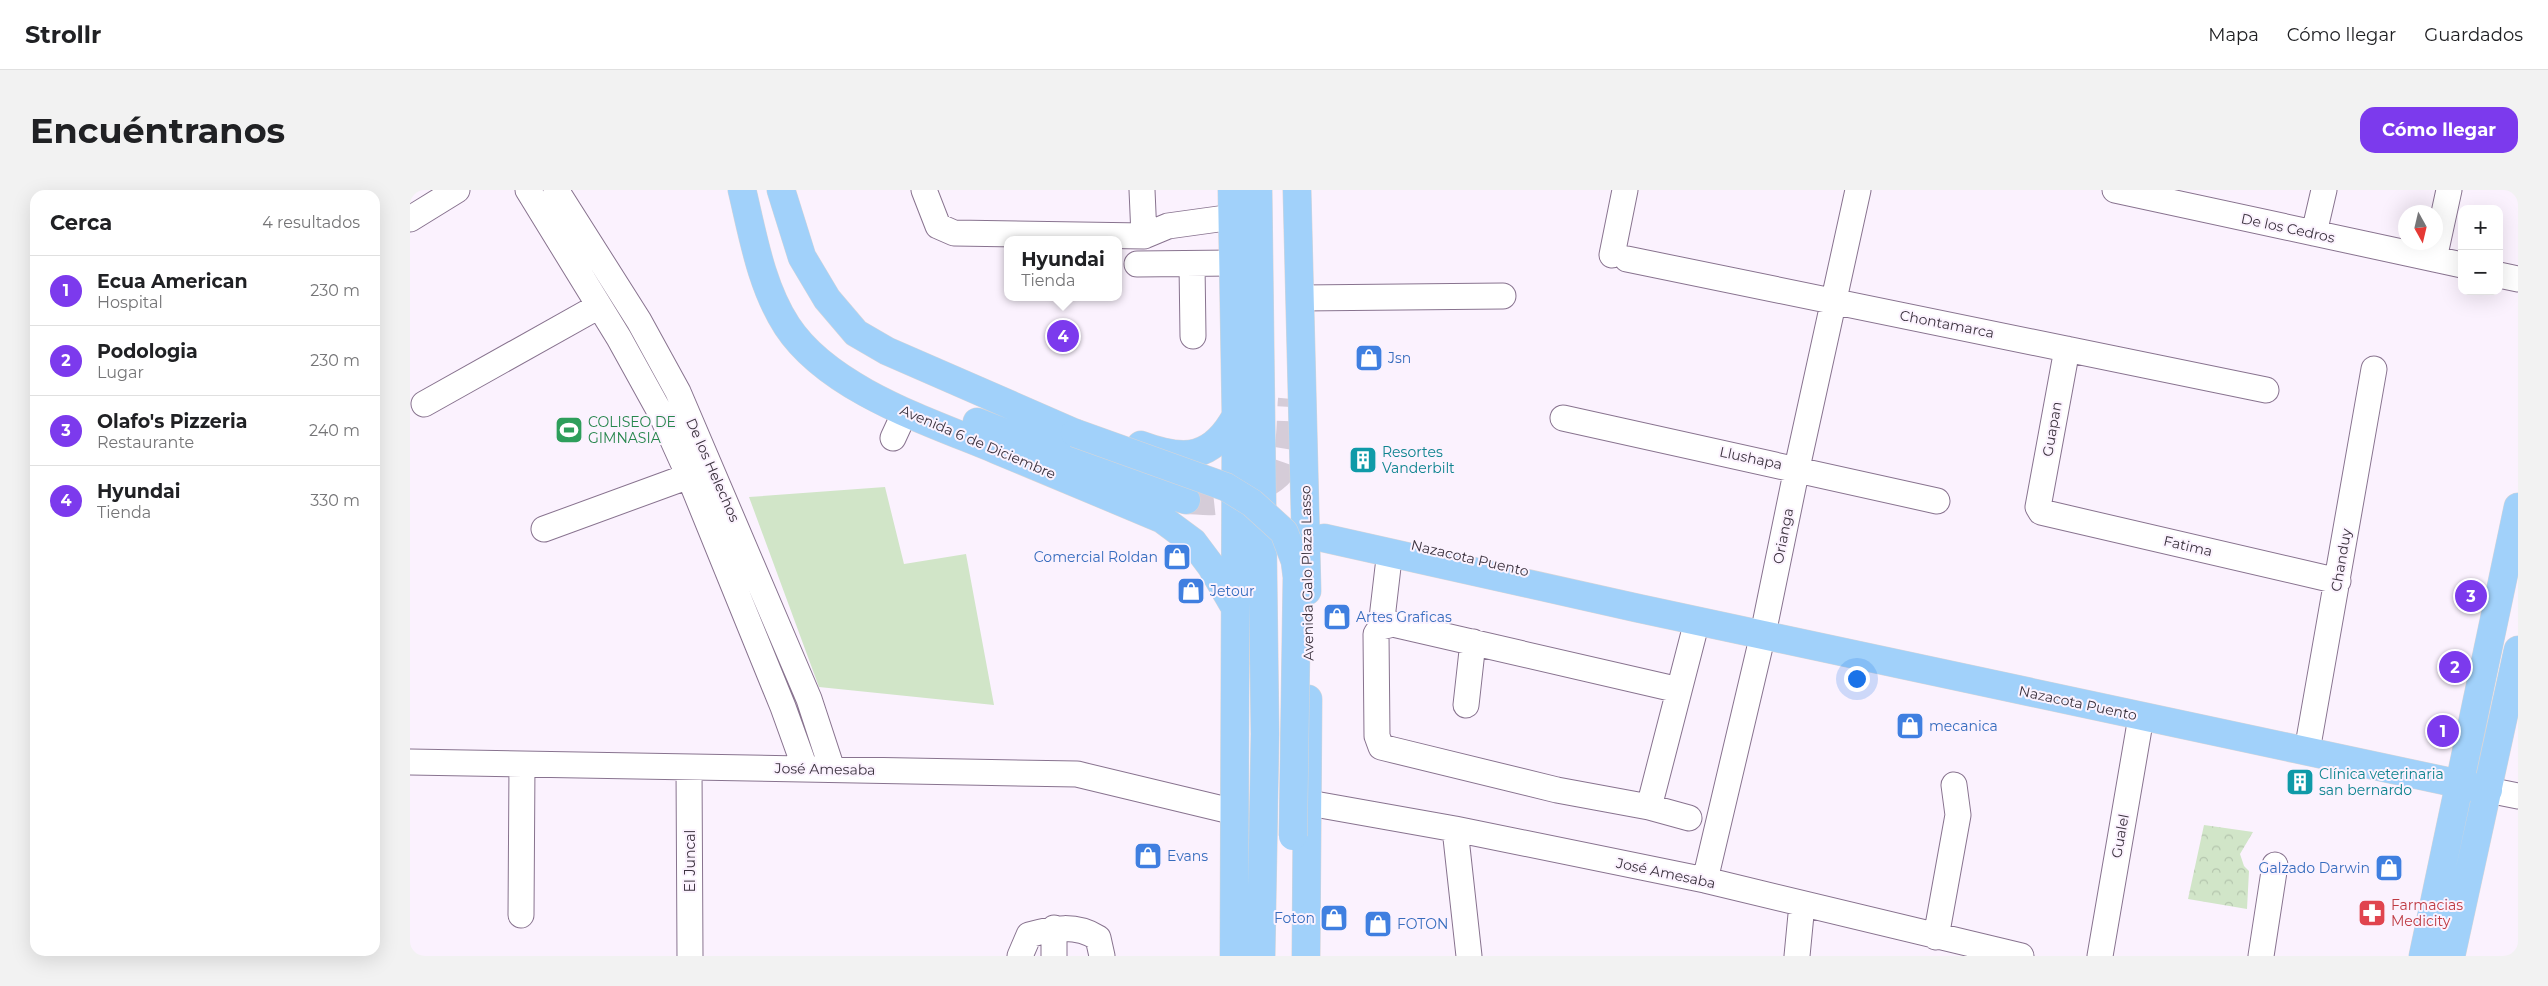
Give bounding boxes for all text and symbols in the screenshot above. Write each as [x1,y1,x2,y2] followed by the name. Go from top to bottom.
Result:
[25,20,101,49] text: Strollr
[2208,24,2259,46] text: Mapa
[2287,24,2396,46] text: Cómo llegar
[2424,24,2523,46] text: Guardados
[2360,107,2518,153] button: Cómo llegar
[30,109,285,152] text: Encuéntranos
[2398,205,2443,250] north arrow
[2458,205,2503,295] map controls
[2458,205,2503,250] button: +
[2239,209,2337,247] street label: De los Cedros
[50,210,112,235] text: Cerca
[262,213,360,232] text: 4 resultados
[1004,236,1122,301] popup
[1021,248,1105,271] text: Hyundai
[2458,250,2503,295] button: −
[97,270,248,293] text: Ecua American
[1021,271,1075,290] text: Tienda
[63,281,69,300] text: 1
[310,281,360,300] text: 230 m
[97,293,163,312] text: Hospital
[1898,306,1996,342] street label: Chontamarca
[1047,317,1079,355] pin: 4
[97,340,198,363] text: Podologia
[1354,343,1384,373] shop icon: Jsn
[1387,349,1411,367] place label: Jsn
[61,351,71,370] text: 2
[310,351,360,370] text: 230 m
[97,363,144,382] text: Lugar
[2038,400,2066,458] street label: Guapan
[897,401,1059,483] street label: Avenida 6 de Diciembre
[97,410,247,433] text: Olafo's Pizzeria
[588,413,676,447] place label: COLISEO DE GIMNASIA
[554,415,584,445] sports icon: COLISEO DE GIMNASIA
[682,415,744,525] street label: De los Helechos
[61,421,71,440] text: 3
[309,421,360,440] text: 240 m
[97,433,194,452] text: Restaurante
[1382,443,1455,477] place label: Resortes Vanderbilt
[1718,443,1784,473] street label: Llushapa
[1348,445,1378,475] building icon: Resortes Vanderbilt
[97,480,181,503] text: Hyundai
[1296,485,1318,661] street label: Avenida Galo Plaza Lasso
[60,491,72,510] text: 4
[310,491,360,510] text: 330 m
[97,503,151,522] text: Tienda
[1769,507,1797,565] street label: Orianga
[2327,527,2355,593] street label: Chanduy
[2162,532,2214,560] street label: Fatima
[1409,536,1531,580] street label: Nazacota Puento
[1162,542,1192,572] shop icon: Comercial Roldan
[1034,548,1158,566] place label: Comercial Roldan
[1176,576,1206,606] shop icon: Jetour
[2455,577,2487,615] pin: 3
[1209,582,1255,600] place label: Jetour
[1322,602,1352,632] shop icon: Artes Graficas
[1356,608,1452,626] place label: Artes Graficas
[2439,648,2471,686] pin: 2
[1844,666,1870,692] your location
[2017,682,2139,724] street label: Nazacota Puento
[1895,711,1925,741] shop icon: mecanica
[2427,712,2459,750] pin: 1
[1929,717,1998,735] place label: mecanica
[773,759,876,779] street label: José Amesaba
[2319,765,2444,799] place label: Clínica veterinaria san bernardo
[2285,767,2315,797] building icon: Clínica veterinaria san bernardo
[2107,813,2133,859] street label: Gualel
[681,830,699,892] street label: El Juncal
[1133,841,1163,871] shop icon: Evans
[1167,847,1208,865] place label: Evans
[1614,853,1717,892] street label: José Amesaba
[2374,853,2404,883] shop icon: Galzado Darwin
[2259,859,2370,877] place label: Galzado Darwin
[2391,896,2463,930] place label: Farmacias Medicity
[2357,898,2387,928] pharmacy icon: Farmacias Medicity
[1319,903,1349,933] shop icon: Foton
[1274,909,1315,927] place label: Foton
[1363,909,1393,939] shop icon: FOTON
[1397,915,1448,933] place label: FOTON

